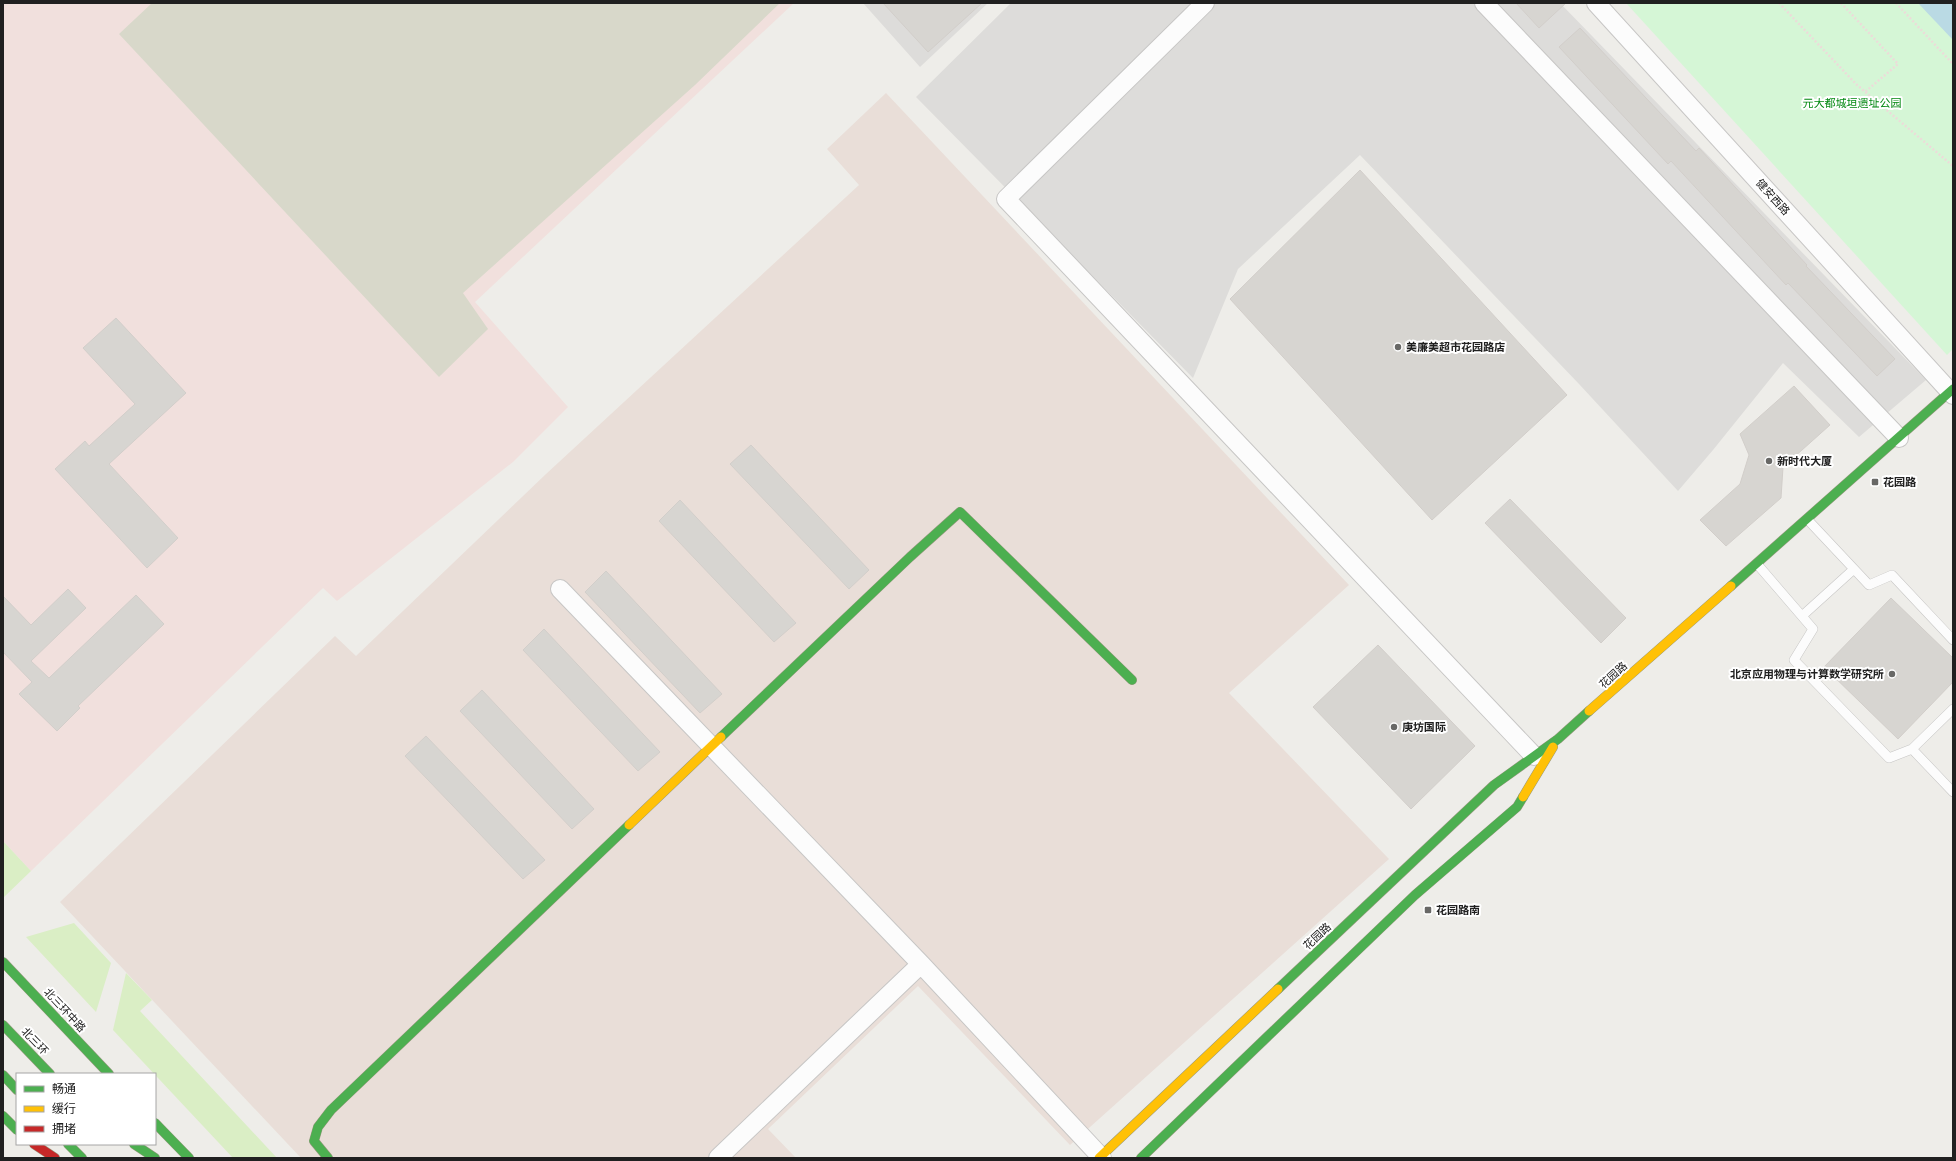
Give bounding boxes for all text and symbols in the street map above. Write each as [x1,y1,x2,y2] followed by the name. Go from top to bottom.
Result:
[1803,96,1902,111] park label: 元大都城垣遗址公园
[1752,176,1793,219] street label: 健安西路
[1406,340,1505,355] place label: 美廉美超市花园路店
[1393,342,1403,352] marker: 美廉美超市花园路店
[1777,454,1832,469] place label: 新时代大厦
[1764,456,1774,466] marker: 新时代大厦
[1883,475,1917,490] place label: 花园路
[1870,477,1880,487] marker: 花园路
[1596,659,1631,692] street label: 花园路
[1730,667,1884,682] place label: 北京应用物理与计算数学研究所
[1887,669,1897,679] marker: 北京应用物理与计算数学研究所
[1402,720,1446,735] place label: 庚坊国际
[1389,722,1399,732] marker: 庚坊国际
[1436,903,1480,918] place label: 花园路南
[1423,905,1433,915] marker: 花园路南
[1300,920,1335,953] street label: 花园路
[40,985,89,1036] street label: 北三环中路
[18,1024,51,1058] street label: 北三环
[16,1073,156,1145] legend
[52,1081,76,1098] text: 畅通
[52,1101,76,1118] text: 缓行
[52,1121,76,1138] text: 拥堵

